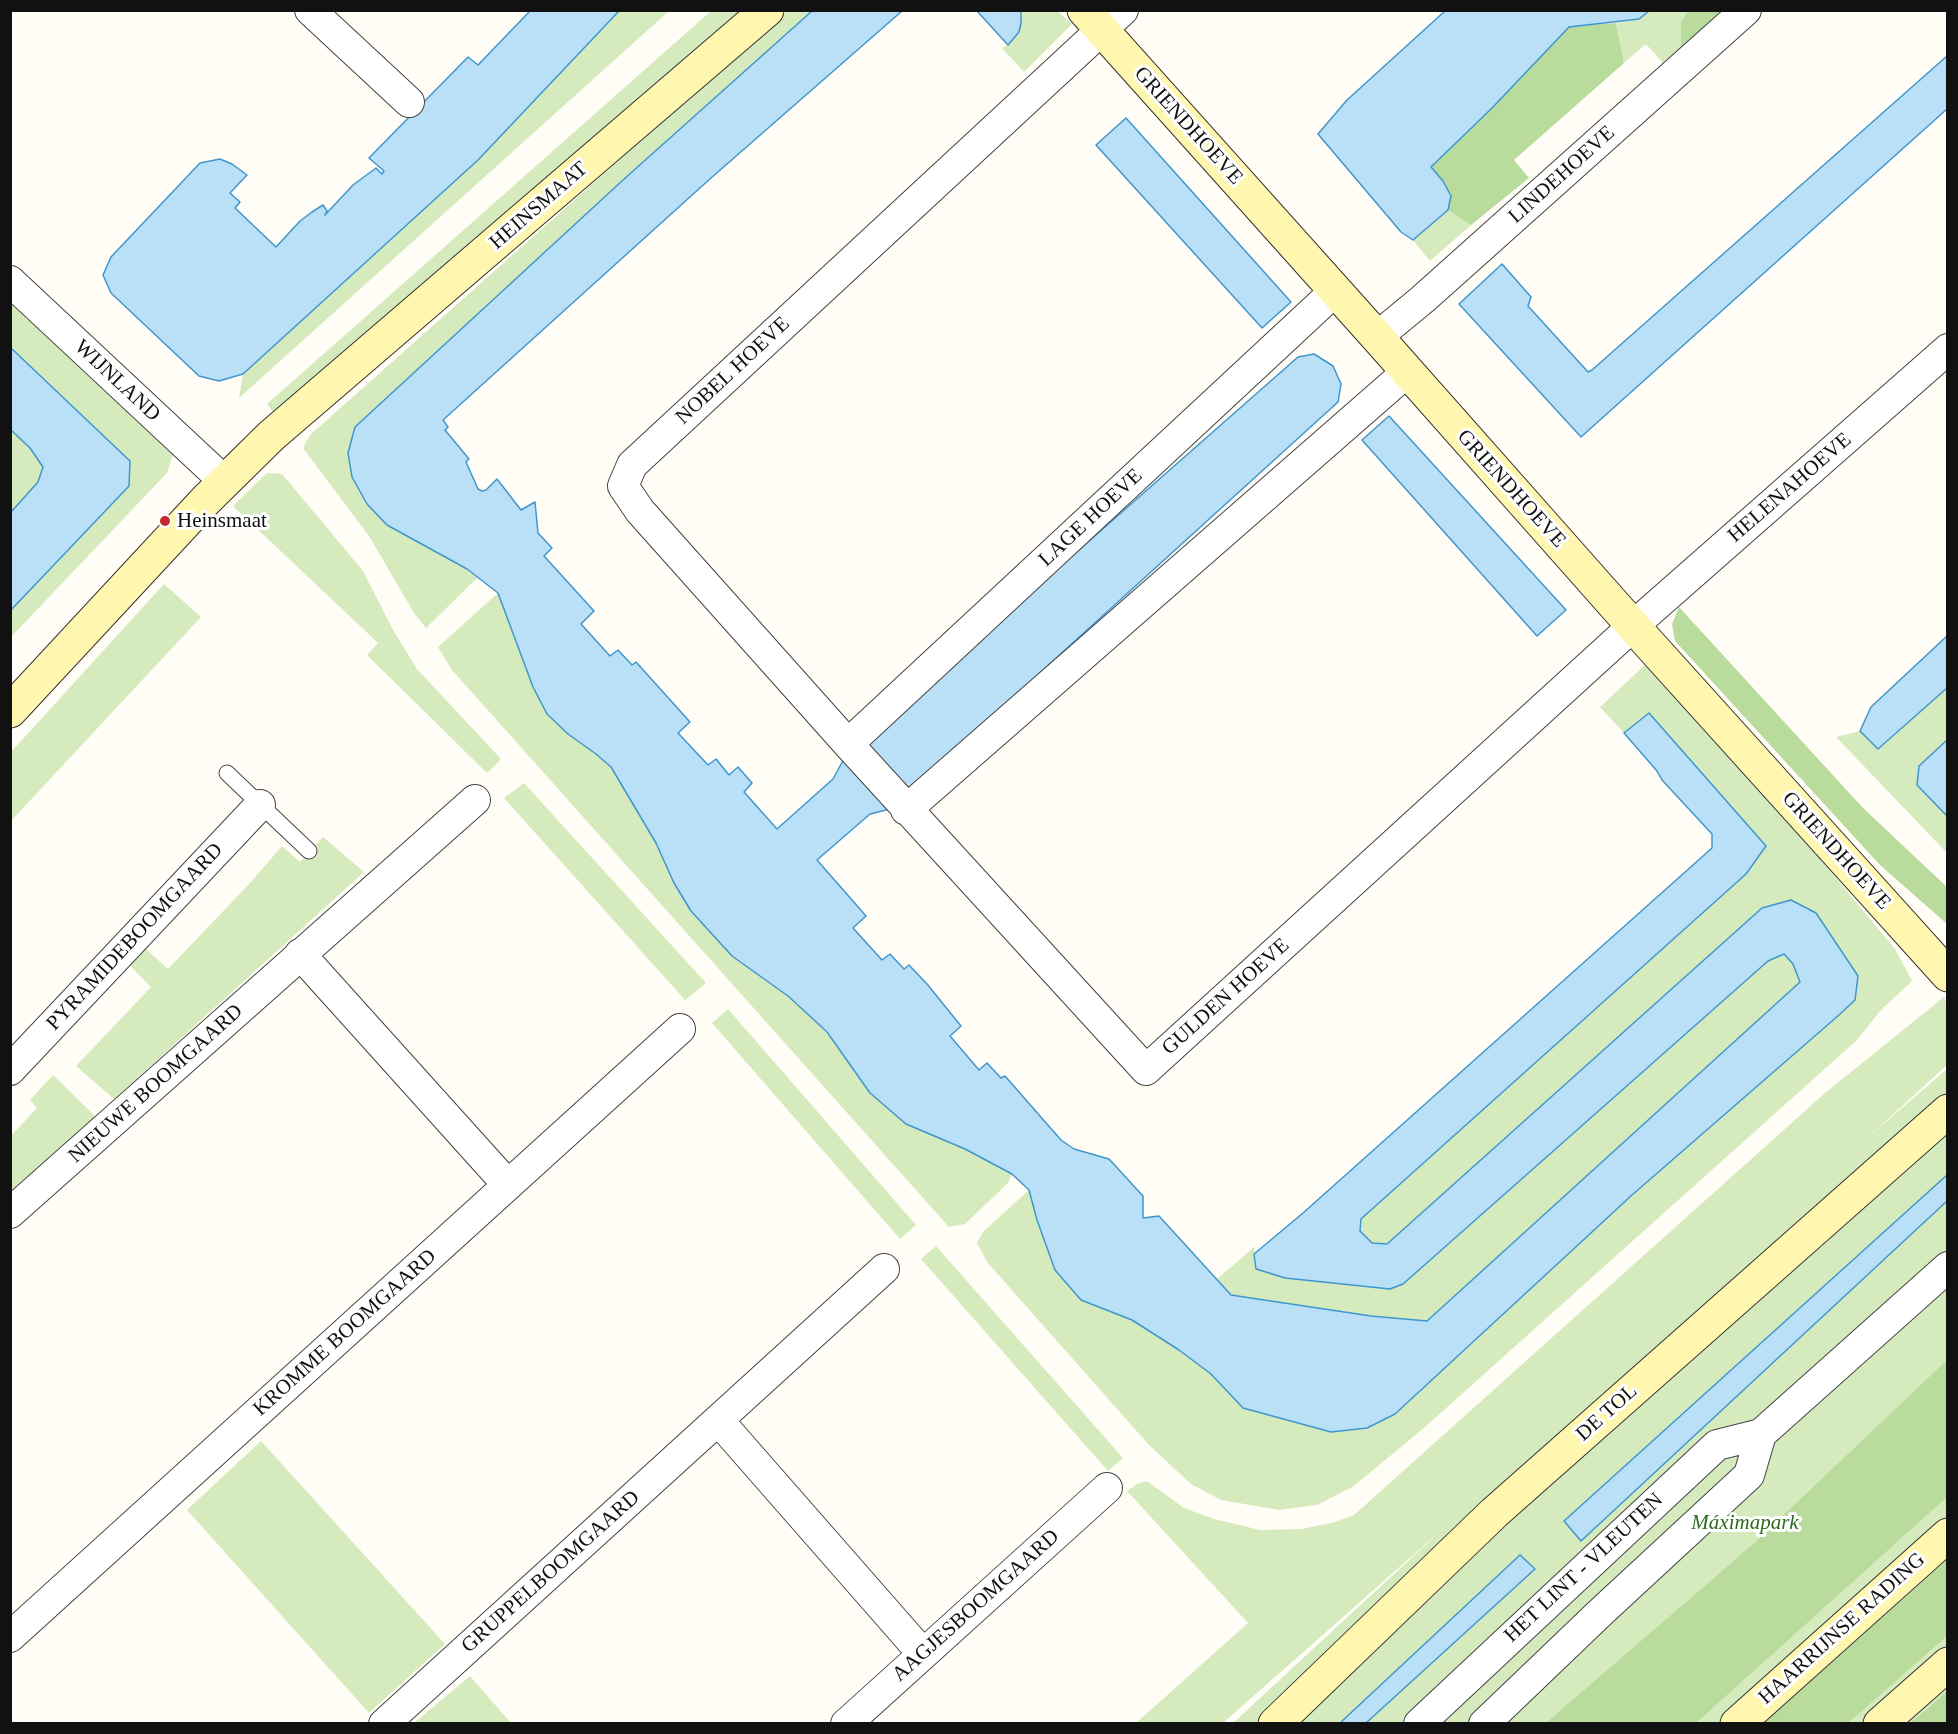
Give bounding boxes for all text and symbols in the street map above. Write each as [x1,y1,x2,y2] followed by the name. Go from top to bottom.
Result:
[1128,62,1248,190] street label: GRIENDHOEVE
[1504,121,1620,229] street label: LINDEHOEVE
[485,157,593,255] street label: HEINSMAAT
[671,312,795,430] street label: NOBEL HOEVE
[69,335,165,427] street label: WIJNLAND
[1451,425,1571,553] street label: GRIENDHOEVE
[1723,428,1857,548] street label: HELENAHOEVE
[1034,464,1148,572] street label: LAGE HOEVE
[177,508,267,534] place label: Heinsmaat
[158,514,172,528] marker: Heinsmaat
[1776,787,1896,915] street label: GRIENDHOEVE
[41,838,229,1036] street label: PYRAMIDEBOOMGAARD
[1157,933,1295,1061] street label: GULDEN HOEVE
[64,999,248,1169] street label: NIEUWE BOOMGAARD
[248,1244,442,1422] street label: KROMME BOOMGAARD
[1571,1379,1643,1447] street label: DE TOL
[457,1485,645,1659] street label: GRUPPELBOOMGAARD
[1499,1488,1669,1648] street label: HET LINT - VLEUTEN
[1691,1510,1799,1536] park label: Máximapark
[887,1524,1065,1688] street label: AAGJESBOOMGAARD
[1754,1548,1930,1710] street label: HAARRIJNSE RADING

